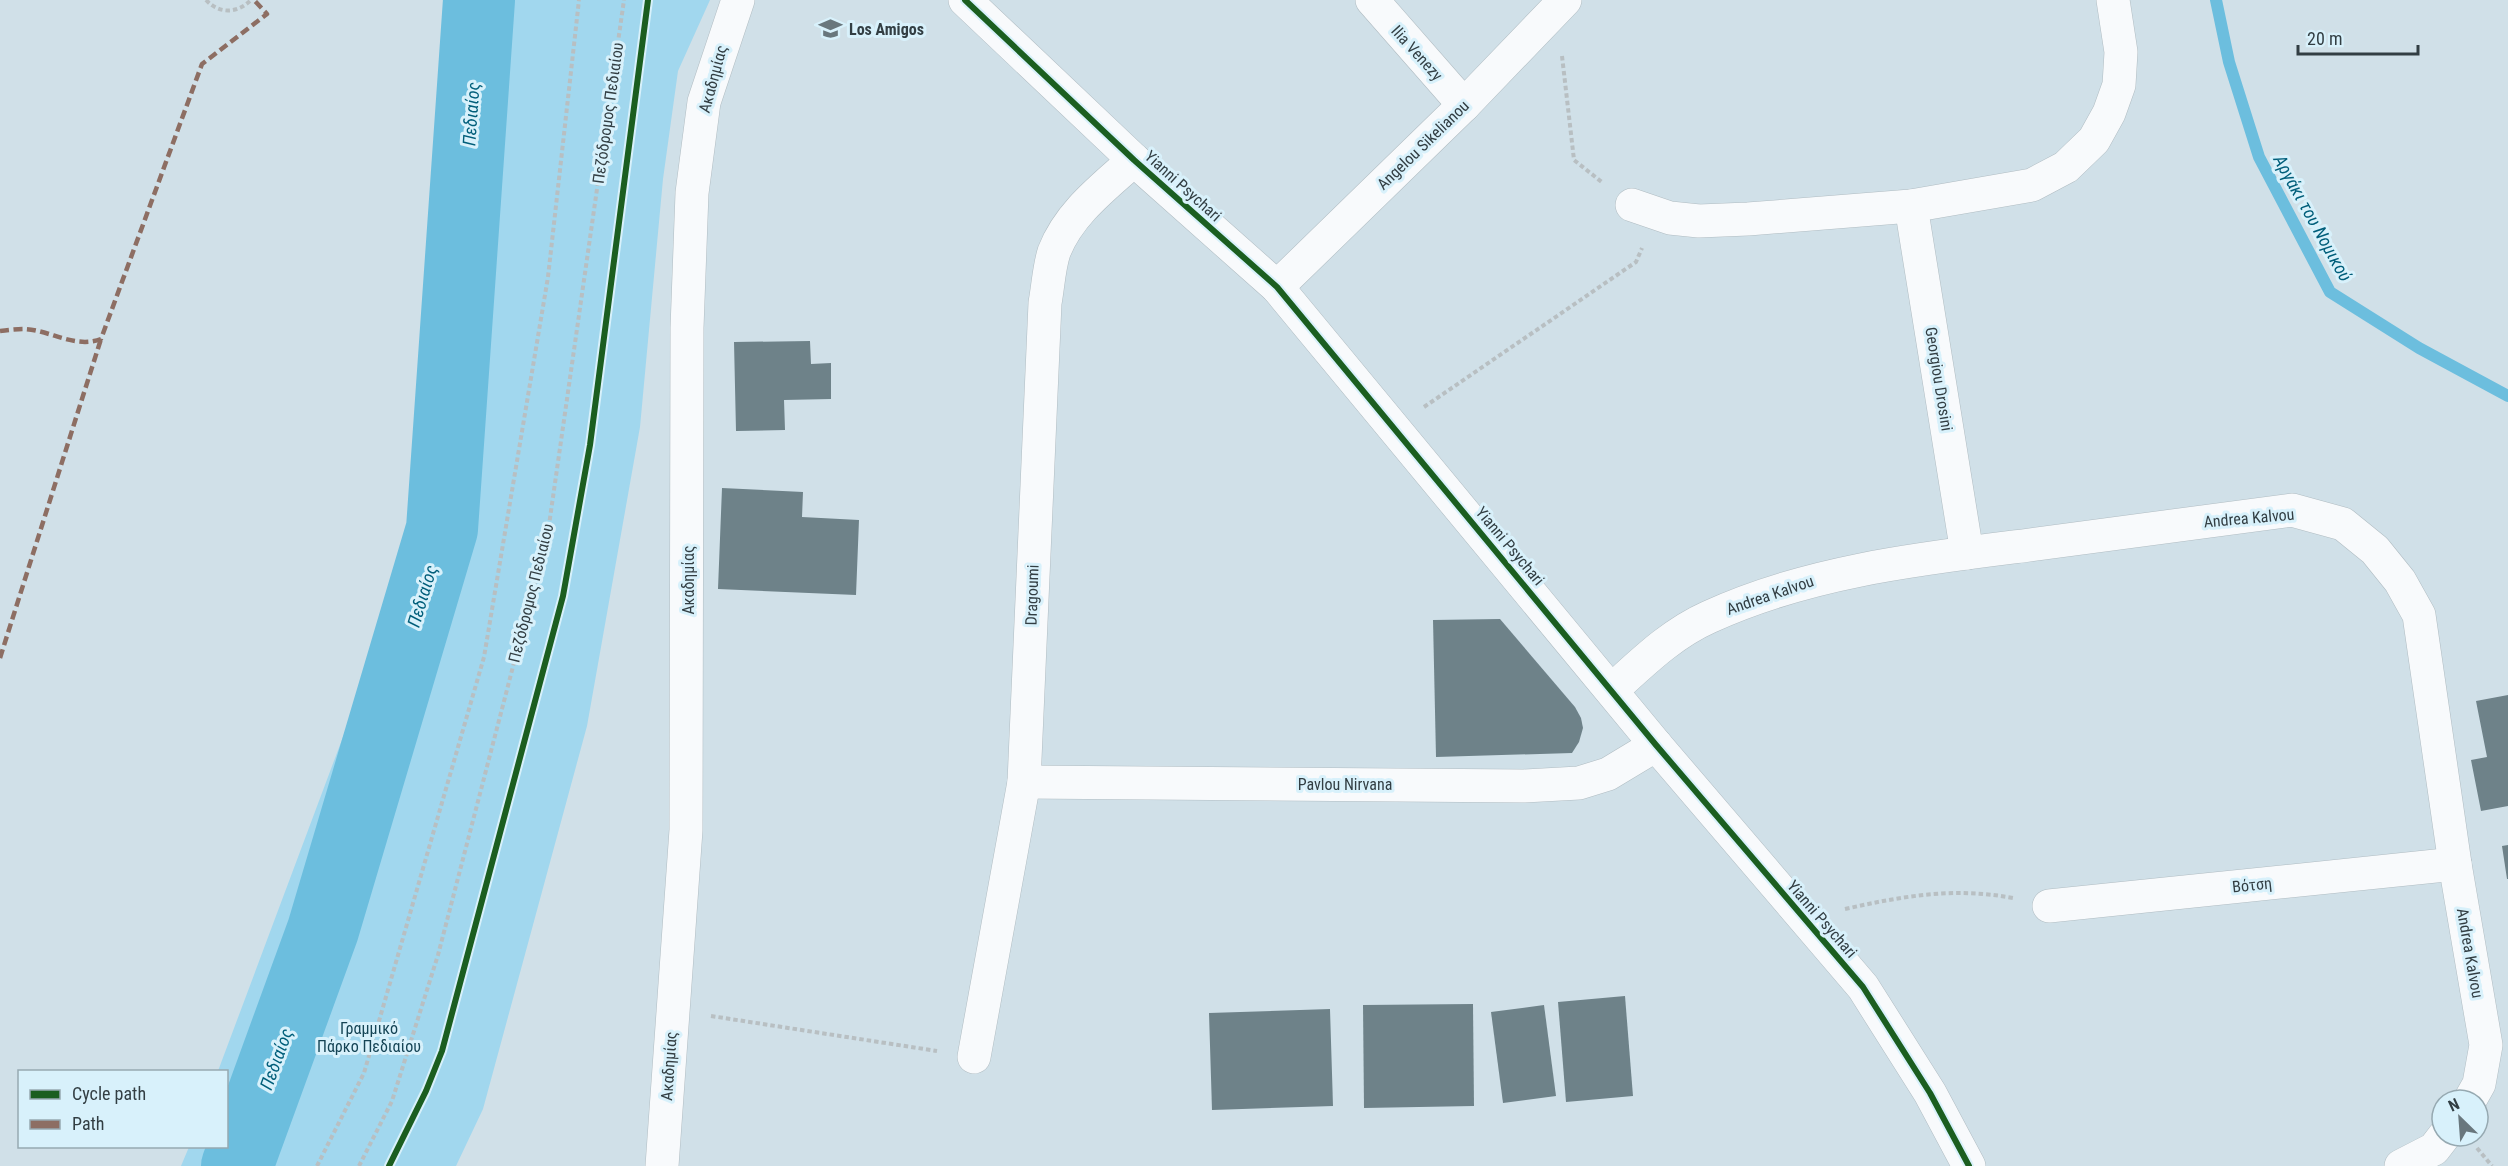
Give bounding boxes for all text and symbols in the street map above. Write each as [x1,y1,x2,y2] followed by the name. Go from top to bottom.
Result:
[818,16,844,42] school or university icon: Los Amigos
[2298,18,2418,56] scale bar
[849,20,924,39] place label: Los Amigos
[1387,21,1447,85] street label: Ilia Venezy
[2307,28,2342,49] text: 20 m
[589,41,627,185] street label: Πεζόδρομος Πεδιαίου
[695,43,731,115] street label: Ακαδημίας
[458,81,484,147] water label: Πεδιαίος
[1373,96,1473,194] street label: Angelou Sikelianou
[1141,147,1225,225] street label: Yianni Psychari
[2269,150,2356,285] water label: Αργάκι του Νομικού
[1921,326,1957,432] street label: Georgiou Drosini
[1472,503,1548,589] street label: Yianni Psychari
[2203,505,2295,531] street label: Andrea Kalvou
[505,522,557,664] street label: Πεζόδρομος Πεδιαίου
[679,545,698,615] street label: Ακαδημίας
[403,562,441,630] water label: Πεδιαίος
[1021,564,1043,626] street label: Dragoumi
[1724,571,1816,619] street label: Andrea Kalvou
[1298,775,1392,794] street label: Pavlou Nirvana
[2231,873,2273,897] street label: Βότση
[1783,876,1861,962] street label: Yianni Psychari
[2453,907,2487,999] street label: Andrea Kalvou
[317,1019,421,1056] park label: Γραμμικό Πάρκο Πεδιαίου
[255,1025,297,1093] water label: Πεδιαίος
[657,1031,681,1101] street label: Ακαδημίας
[18,1070,228,1148] legend
[72,1083,146,1104] text: Cycle path
[2430,1088,2490,1148] north arrow
[2445,1094,2462,1116] text: N
[72,1113,105,1134] text: Path

